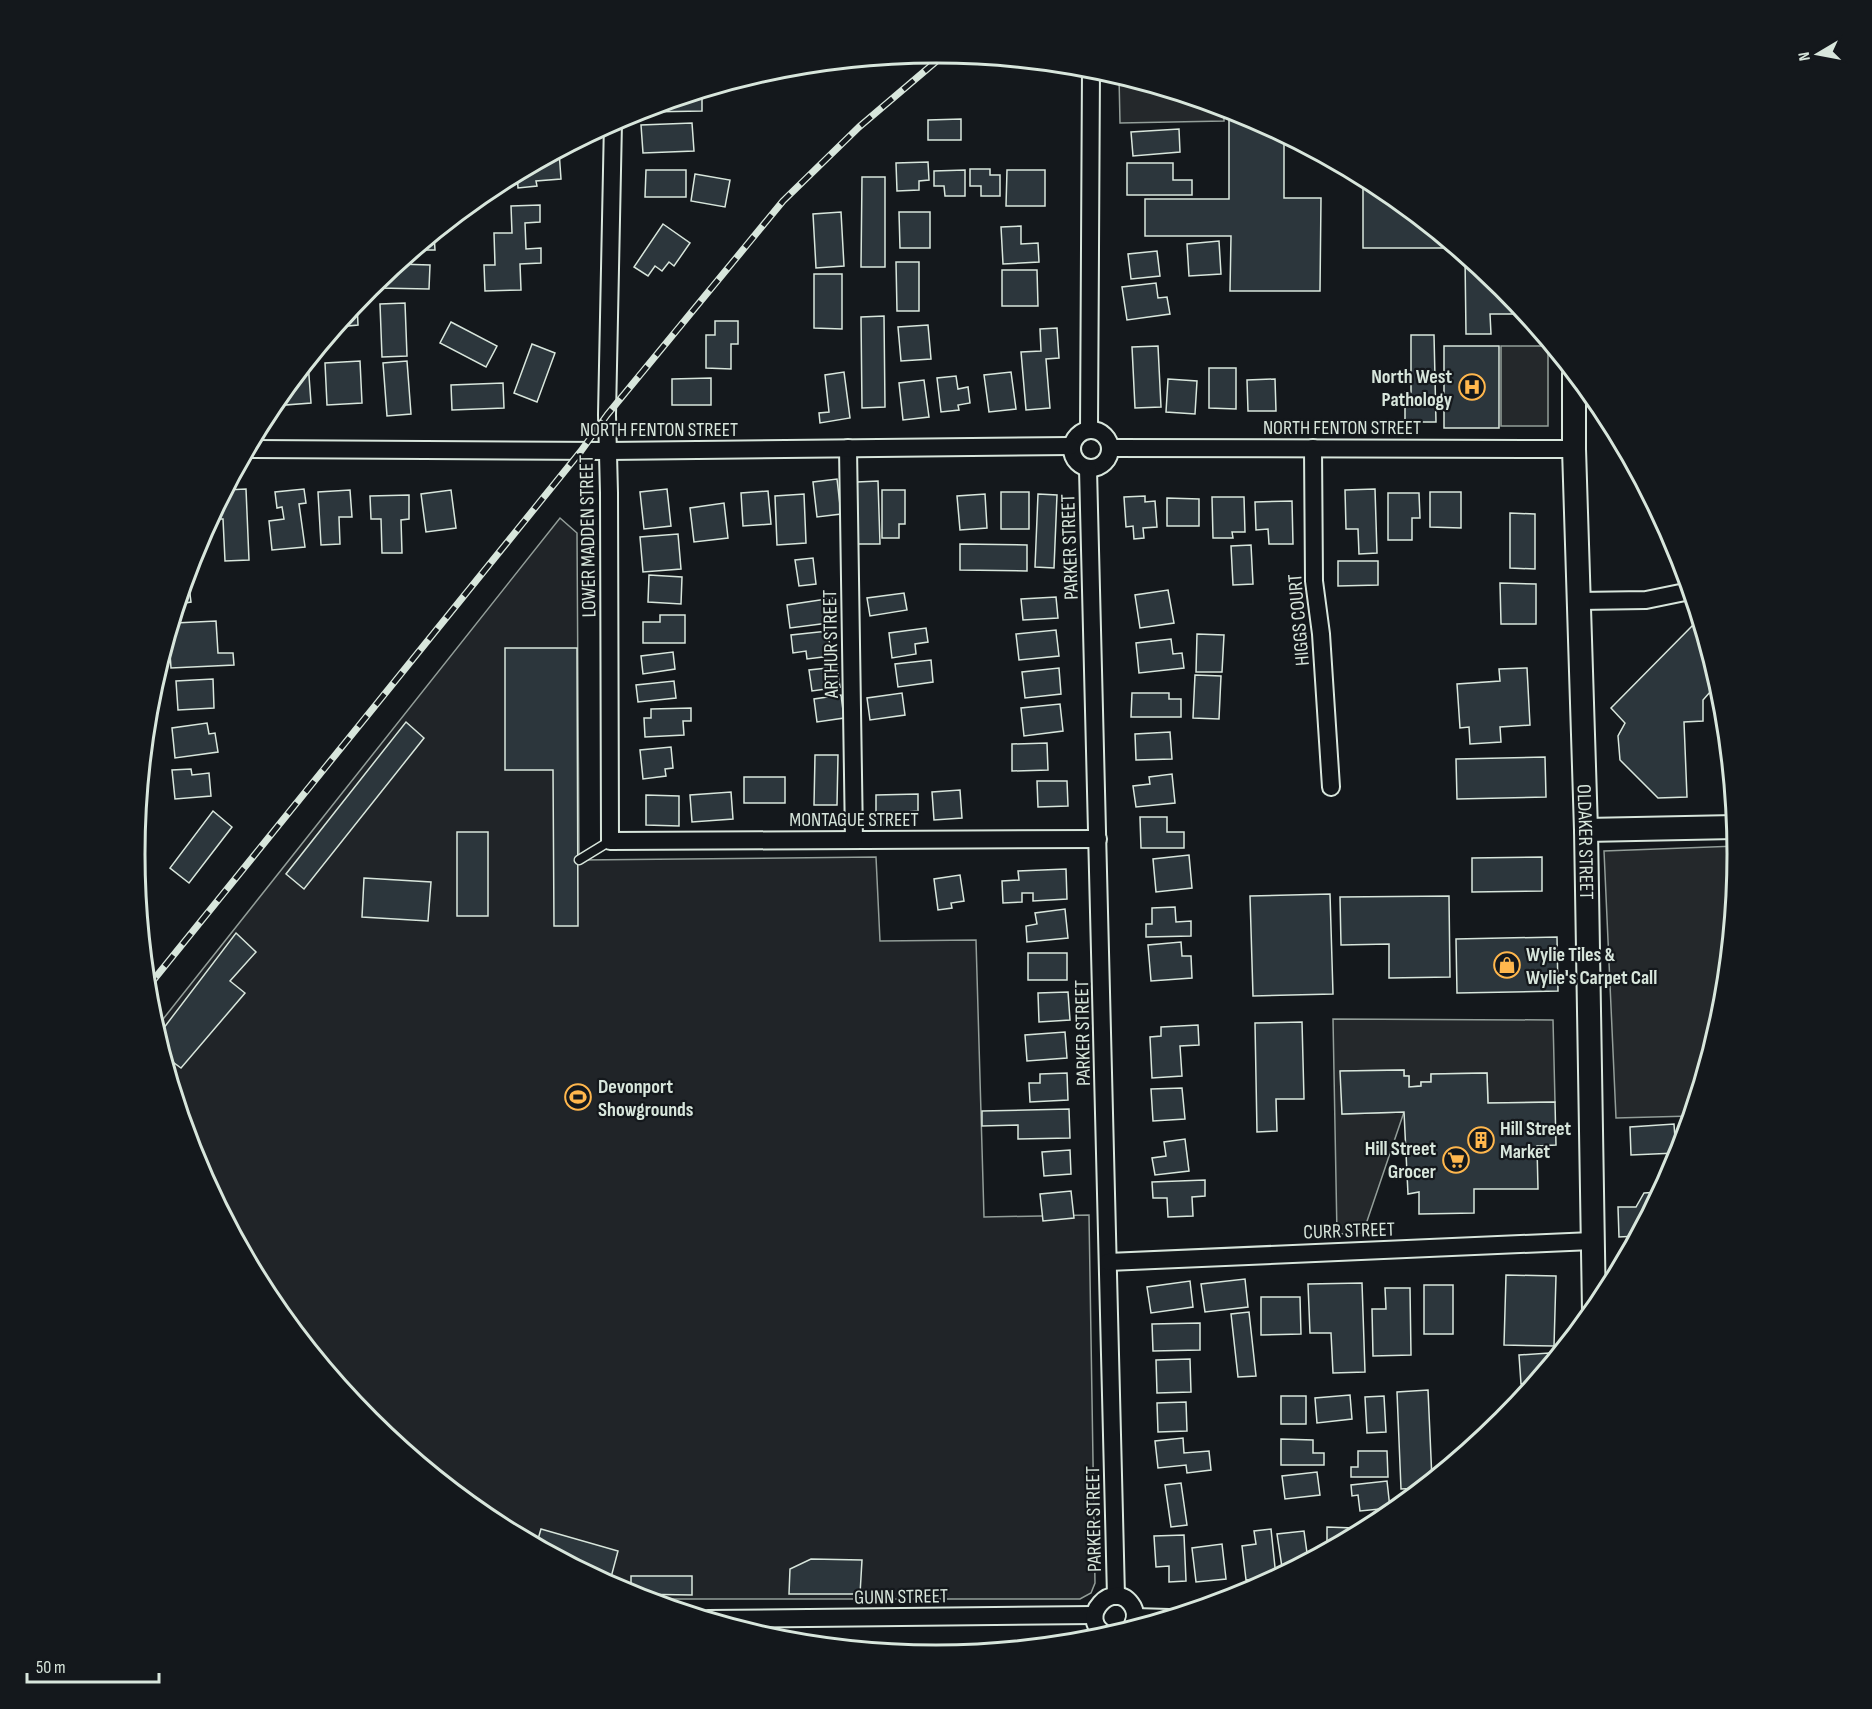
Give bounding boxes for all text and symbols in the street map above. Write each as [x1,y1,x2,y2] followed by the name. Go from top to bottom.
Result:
[1788,24,1848,84] north arrow
[1795,50,1815,62] text: N
[1371,365,1453,412] place label: North West Pathology
[1457,372,1487,402] hospital icon: North West Pathology
[1263,416,1421,440] street label: NORTH FENTON STREET
[580,418,738,442] street label: NORTH FENTON STREET
[575,454,601,617] street label: LOWER MADDEN STREET
[1056,494,1084,600] street label: PARKER STREET
[1283,573,1315,667] street label: HIGGS COURT
[818,590,844,699] street label: ARTHUR STREET
[1572,784,1598,900] street label: OLDAKER STREET
[789,808,919,832] street label: MONTAGUE STREET
[1526,943,1657,990] place label: Wylie Tiles & Wylie's Carpet Call
[1492,950,1522,980] shop icon: Wylie Tiles & Wylie's Carpet Call
[1070,980,1096,1086] street label: PARKER STREET
[598,1075,694,1122] place label: Devonport Showgrounds
[563,1082,593,1112] sports icon: Devonport Showgrounds
[1500,1117,1572,1164] place label: Hill Street Market
[1466,1125,1496,1155] building icon: Hill Street Market
[1365,1137,1436,1184] place label: Hill Street Grocer
[1441,1145,1471,1175] supermarket icon: Hill Street Grocer
[1303,1217,1395,1245] street label: CURR STREET
[1081,1466,1107,1572] street label: PARKER STREET
[854,1584,948,1610] street label: GUNN STREET
[27,1646,159,1684] scale bar
[36,1657,66,1678] text: 50 m

